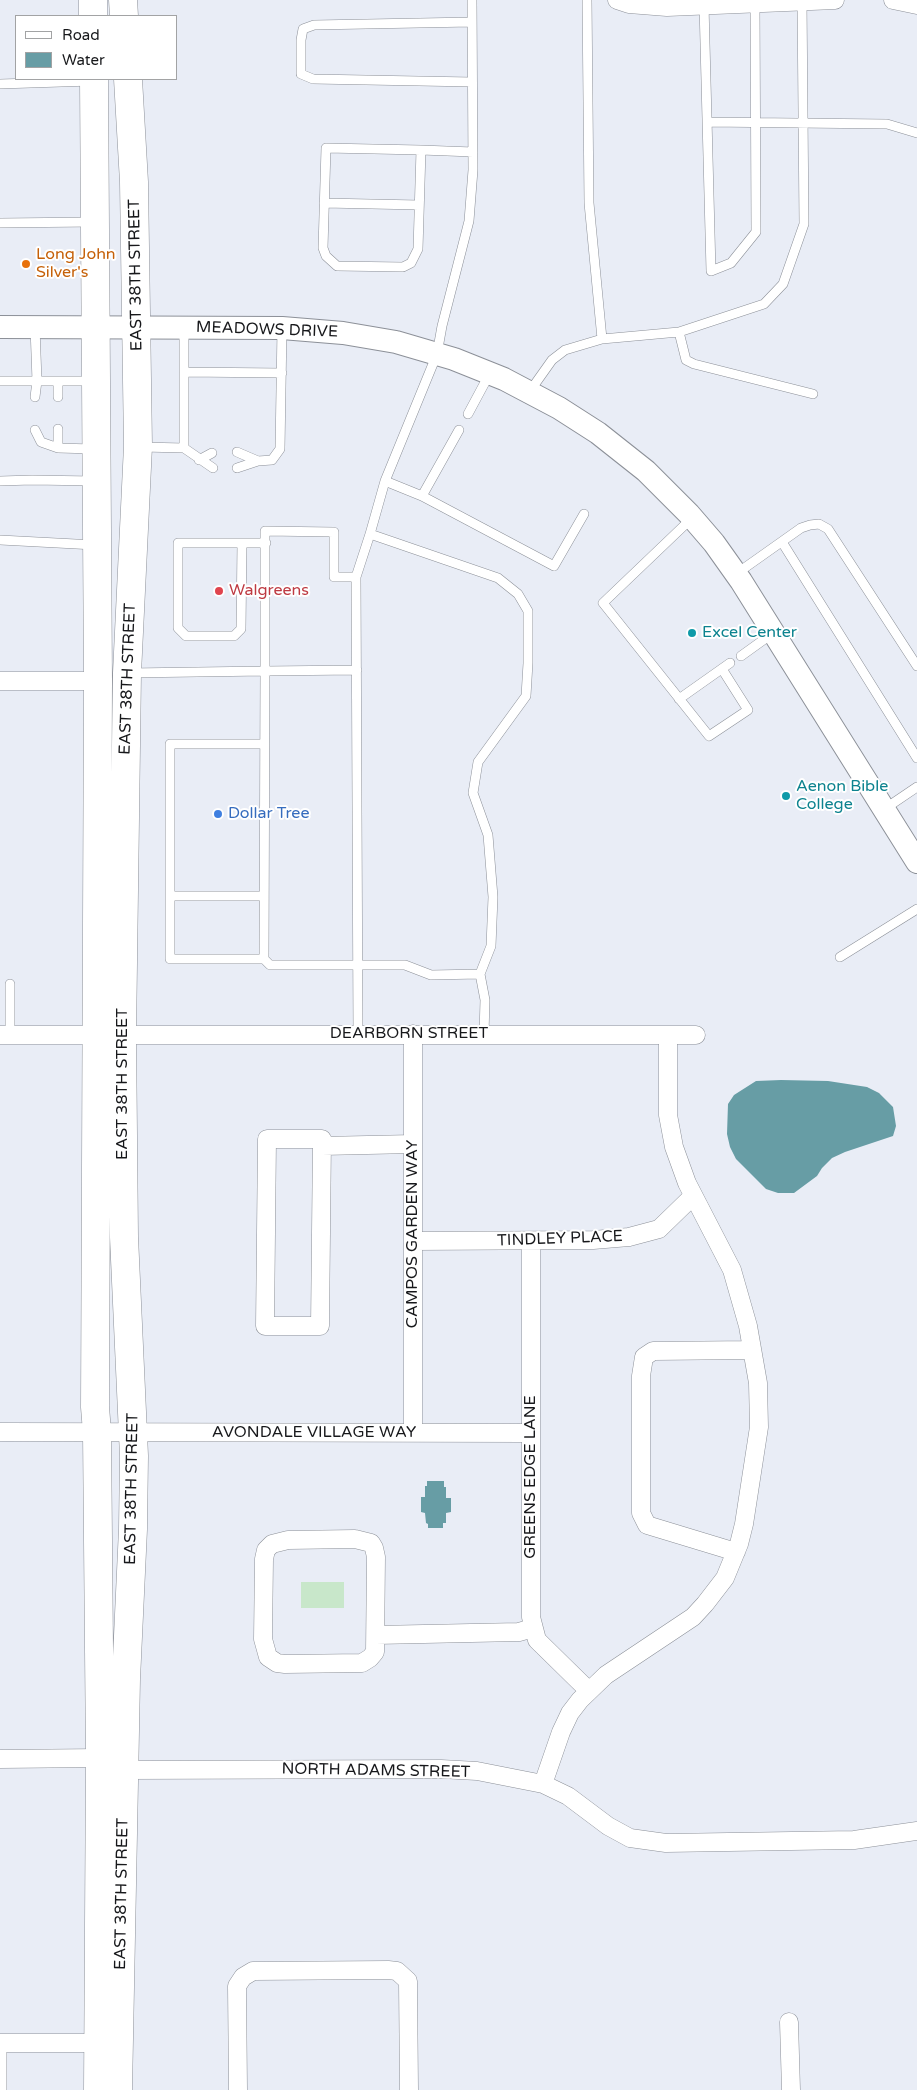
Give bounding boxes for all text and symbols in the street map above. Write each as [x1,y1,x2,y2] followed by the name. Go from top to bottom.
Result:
[15,15,178,80] legend
[62,26,100,44] text: Road
[62,51,105,69] text: Water
[125,199,147,351] street label: EAST 38TH STREET
[36,245,116,283] place label: Long John Silver's
[20,258,32,270] marker: Long John Silver's
[196,318,338,342] street label: MEADOWS DRIVE
[229,581,309,601] place label: Walgreens
[213,585,225,597] marker: Walgreens
[116,603,140,755] street label: EAST 38TH STREET
[702,623,797,643] place label: Excel Center
[686,627,698,639] marker: Excel Center
[796,777,888,815] place label: Aenon Bible College
[780,790,792,802] marker: Aenon Bible College
[228,804,309,824] place label: Dollar Tree
[212,808,224,820] marker: Dollar Tree
[113,1008,133,1160] street label: EAST 38TH STREET
[330,1024,488,1044] street label: DEARBORN STREET
[403,1140,423,1328] street label: CAMPOS GARDEN WAY
[497,1227,623,1251] street label: TINDLEY PLACE
[521,1395,541,1559] street label: GREENS EDGE LANE
[121,1413,143,1565] street label: EAST 38TH STREET
[212,1423,416,1443] street label: AVONDALE VILLAGE WAY
[281,1760,471,1782] street label: NORTH ADAMS STREET
[111,1818,133,1970] street label: EAST 38TH STREET

